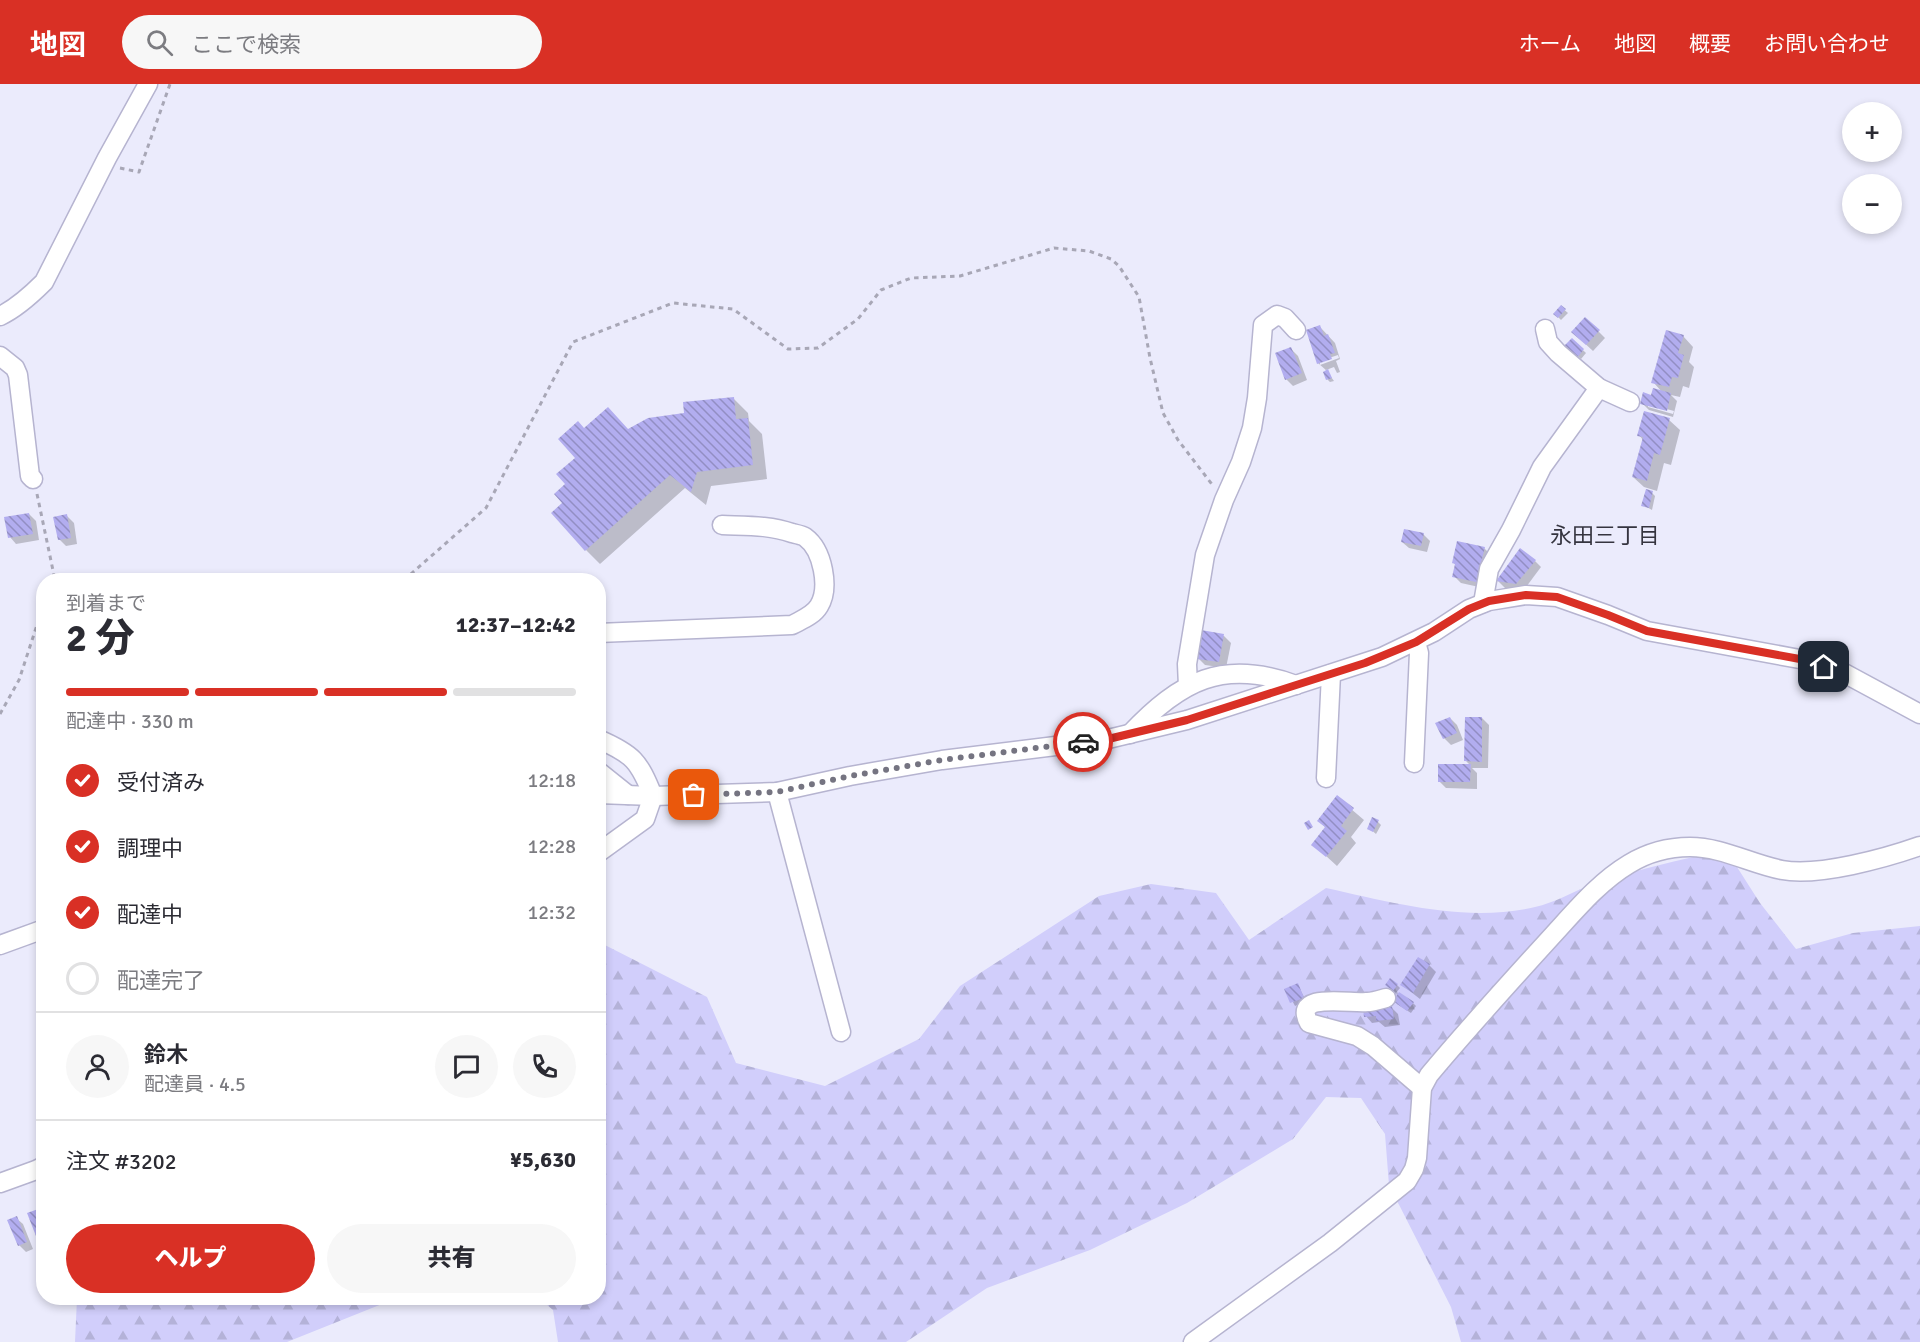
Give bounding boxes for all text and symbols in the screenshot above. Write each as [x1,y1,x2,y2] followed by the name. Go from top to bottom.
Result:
[122,15,542,69] search box
[143,26,176,59] icon: search
[30,28,86,62] text: 地図
[191,31,301,58] text: ここで検索
[1519,31,1581,57] text: ホーム
[1614,31,1656,57] text: 地図
[1689,31,1731,57] text: 概要
[1764,31,1890,57] text: お問い合わせ
[1842,102,1902,234] map controls
[1842,102,1902,162] button: +
[1842,174,1902,234] button: −
[1550,522,1660,549] district label: 永田三丁目
[66,591,146,616] text: 到着まで
[456,611,576,638] text: 12:37–12:42
[66,614,135,662] text: 2 分
[1798,641,1849,692] pin
[1807,650,1840,683] icon: home
[66,709,194,734] text: 配達中 · 330 m
[1053,712,1113,772] courier
[1067,726,1100,759] icon: car
[66,764,99,797] icon: check
[527,768,576,793] text: 12:18
[117,769,205,796] text: 受付済み
[668,769,719,820] pin
[677,778,710,811] icon: bag
[66,830,99,863] icon: check
[527,834,576,859] text: 12:28
[117,835,183,862] text: 調理中
[66,896,99,929] icon: check
[527,900,576,925] text: 12:32
[117,901,183,928] text: 配達中
[117,967,205,994] text: 配達完了
[66,1035,129,1098] button: person
[435,1035,498,1098] button: chat
[513,1035,576,1098] button: phone
[144,1041,188,1068] text: 鈴木
[144,1072,246,1097] text: 配達員 · 4.5
[510,1146,576,1173] text: ¥5,630
[66,1148,177,1175] text: 注文 #3202
[66,1224,315,1293] button: ヘルプ
[327,1224,576,1293] button: 共有

